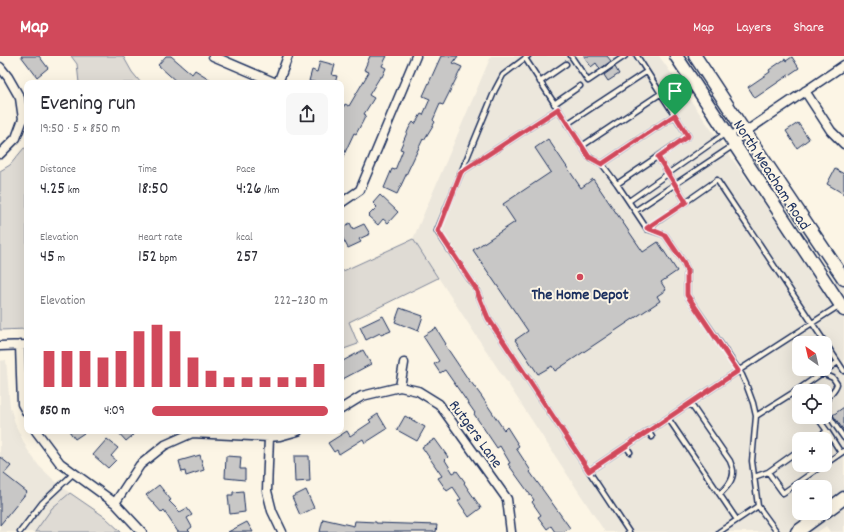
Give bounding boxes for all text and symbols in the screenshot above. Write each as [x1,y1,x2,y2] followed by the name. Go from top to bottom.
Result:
[20,15,49,42] text: Map
[693,18,714,38] text: Map
[736,18,771,38] text: Layers
[793,18,824,38] text: Share
[658,74,692,115] pin
[664,80,686,102] icon: arrive
[40,89,136,120] text: Evening run
[286,93,328,135] button: share
[727,116,815,235] street label: North Meacham Road
[40,120,120,139] text: 19:50 · 5 × 850 m
[40,162,76,178] text: Distance
[138,162,157,178] text: Time
[236,162,255,178] text: Pace
[40,178,65,202] text: 4.25
[138,178,169,202] text: 18:50
[236,178,262,202] text: 4:26
[65,183,80,199] text: km
[262,183,279,199] text: /km
[40,230,78,246] text: Elevation
[138,230,182,246] text: Heart rate
[236,230,253,246] text: kcal
[40,246,55,270] text: 45
[138,246,157,270] text: 152
[236,246,258,270] text: 257
[55,251,65,267] text: m
[157,251,177,267] text: bpm
[575,272,585,282] marker: The Home Depot
[531,284,629,307] place label: The Home Depot
[40,292,85,311] text: Elevation
[274,292,328,311] text: 222–230 m
[792,336,832,376] north arrow
[792,336,832,520] map controls
[792,384,832,424] button: locate
[442,396,508,473] street label: Rutgers Lane
[40,402,70,421] text: 850 m
[104,402,125,421] text: 4:09
[792,432,832,472] button: +
[792,480,832,520] button: −

